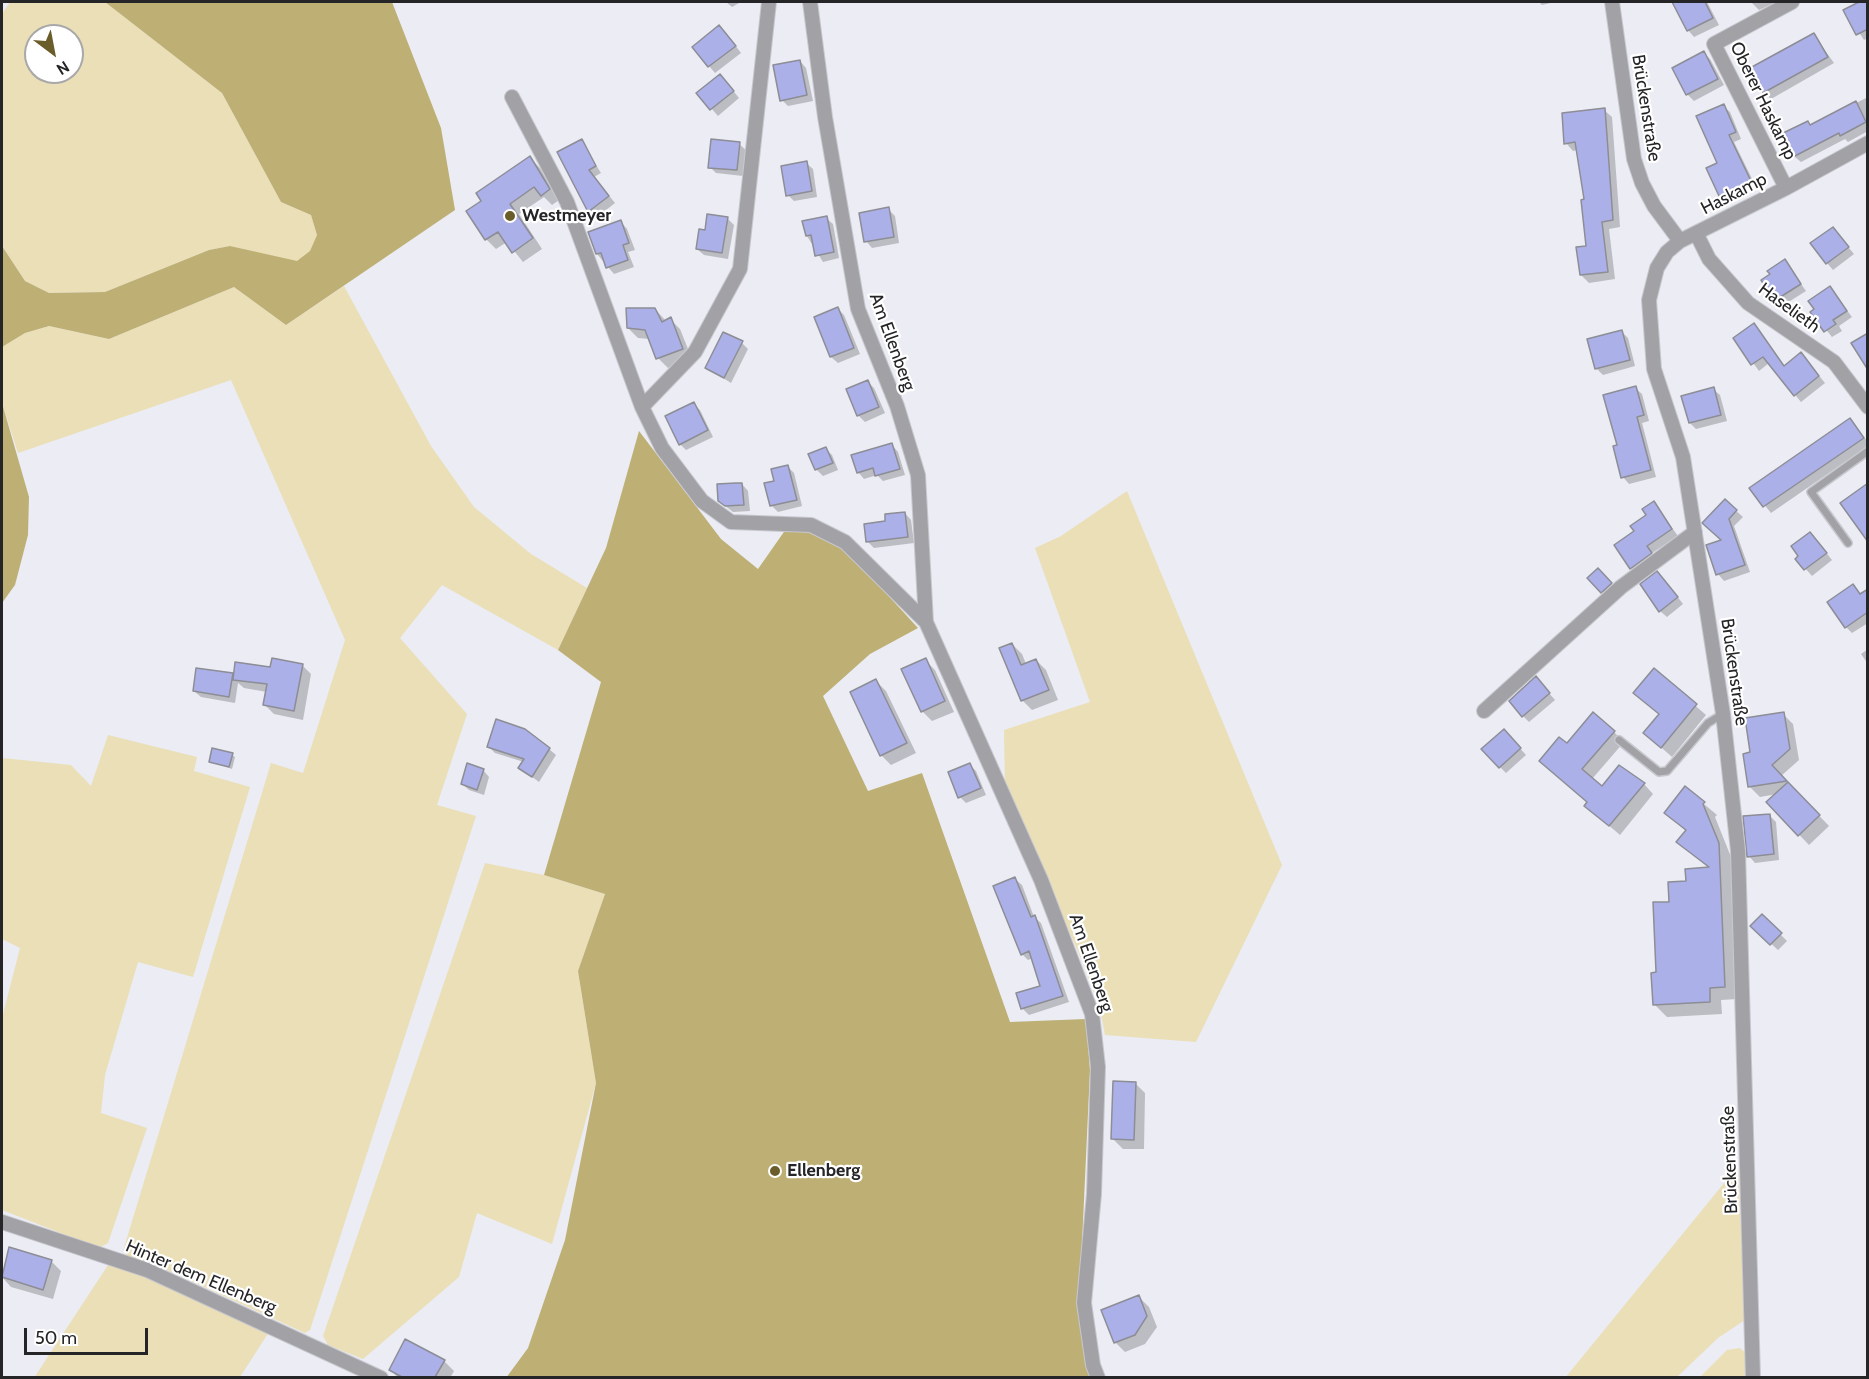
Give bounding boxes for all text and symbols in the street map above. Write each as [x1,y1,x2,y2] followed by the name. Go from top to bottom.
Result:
[24,24,84,84] north arrow
[1725,39,1801,163] street label: Oberer Haskamp
[1627,53,1665,163] street label: Brückenstraße
[53,57,73,79] text: N
[1697,168,1771,220] street label: Haskamp
[522,205,611,227] place label: Westmeyer
[503,209,517,223] marker: Westmeyer
[1754,278,1824,338] street label: Haselieth
[864,290,920,394] street label: Am Ellenberg
[1716,617,1752,727] street label: Brückenstraße
[1064,911,1118,1015] street label: Am Ellenberg
[1717,1106,1743,1214] street label: Brückenstraße
[787,1160,860,1182] place label: Ellenberg
[768,1164,782,1178] marker: Ellenberg
[122,1235,280,1319] street label: Hinter dem Ellenberg
[27,1316,152,1354] scale bar
[35,1327,77,1349] text: 50 m

